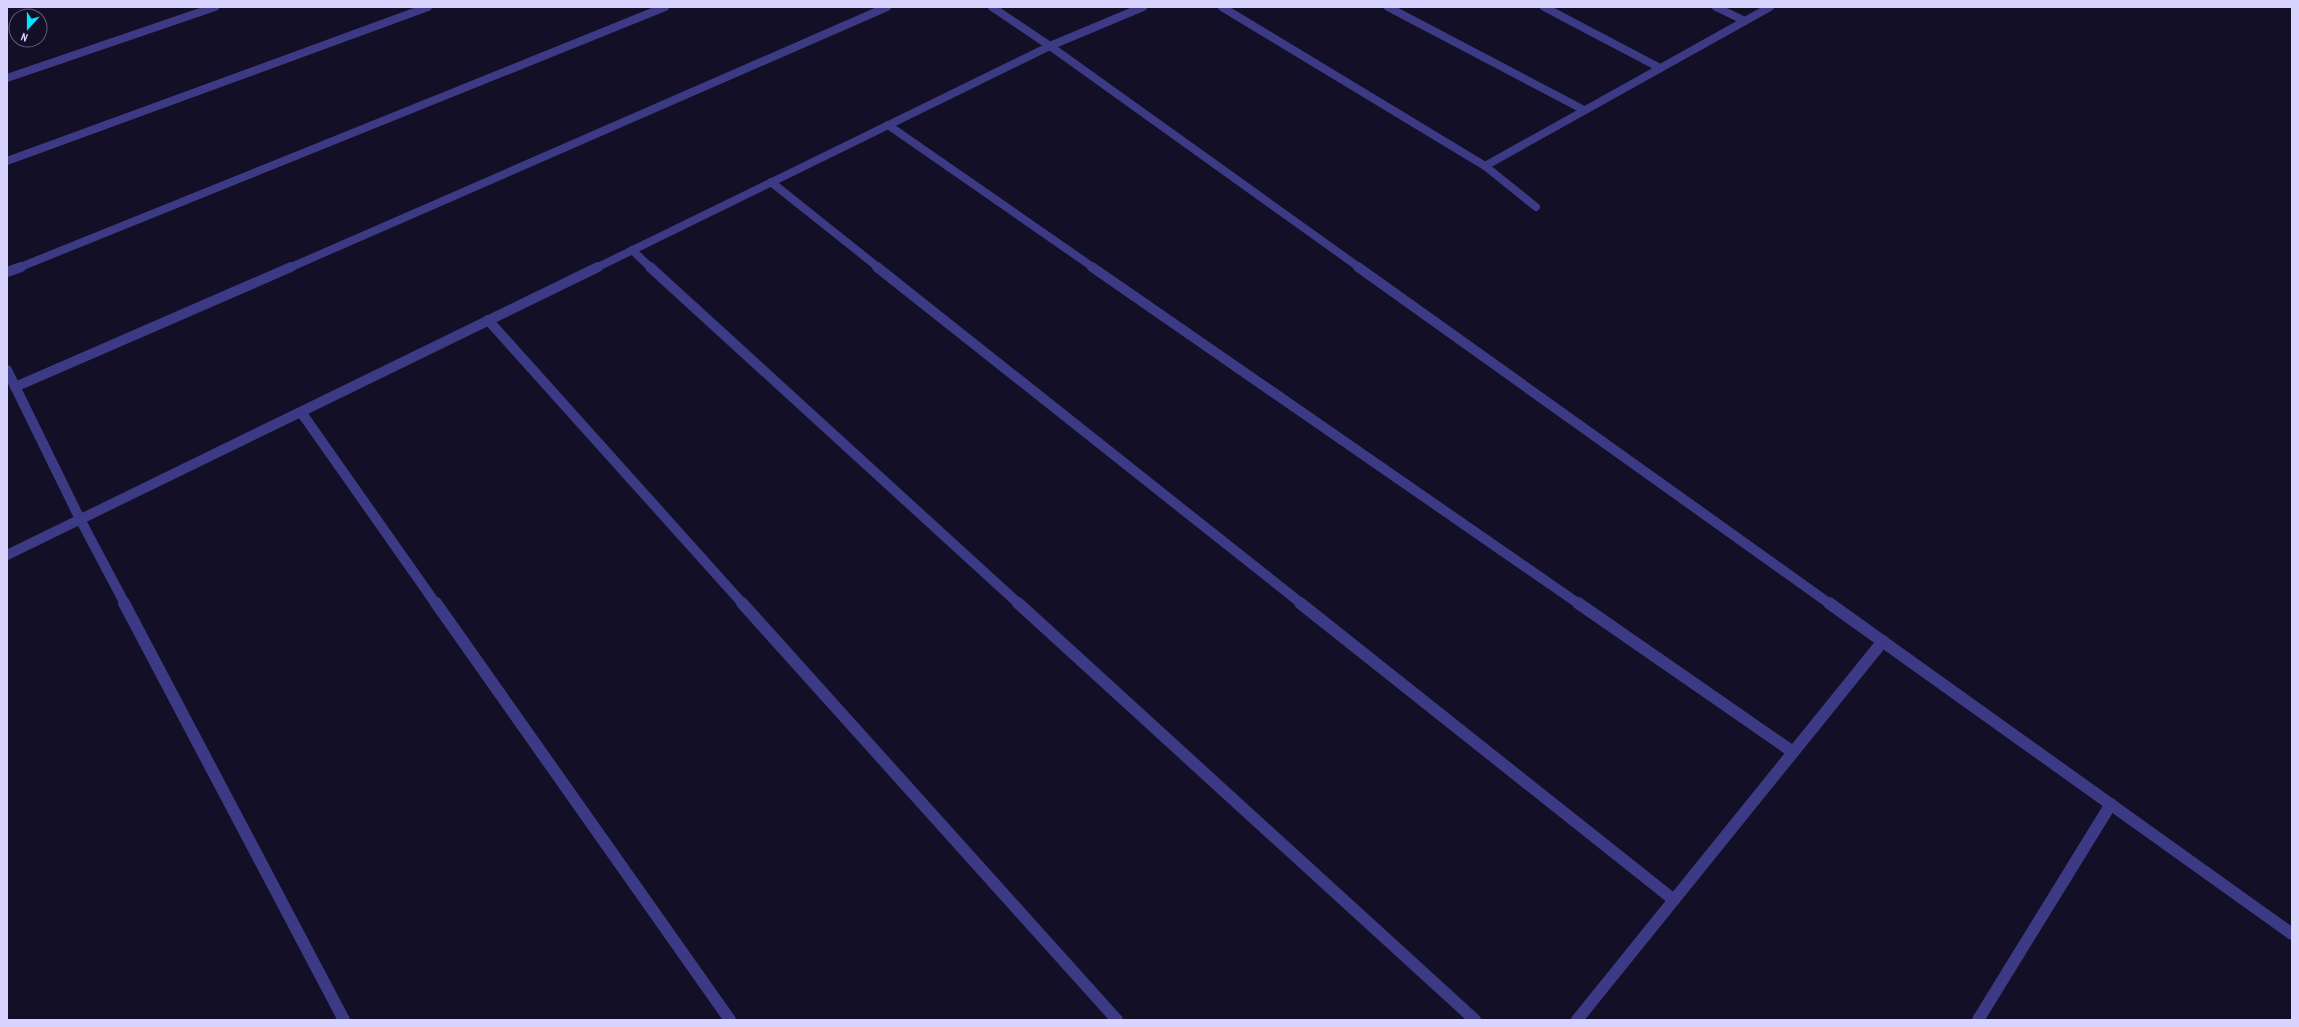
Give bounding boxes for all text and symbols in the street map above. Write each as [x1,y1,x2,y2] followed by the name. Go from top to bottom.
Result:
[8,8,48,48] north arrow
[19,30,30,45] text: N

